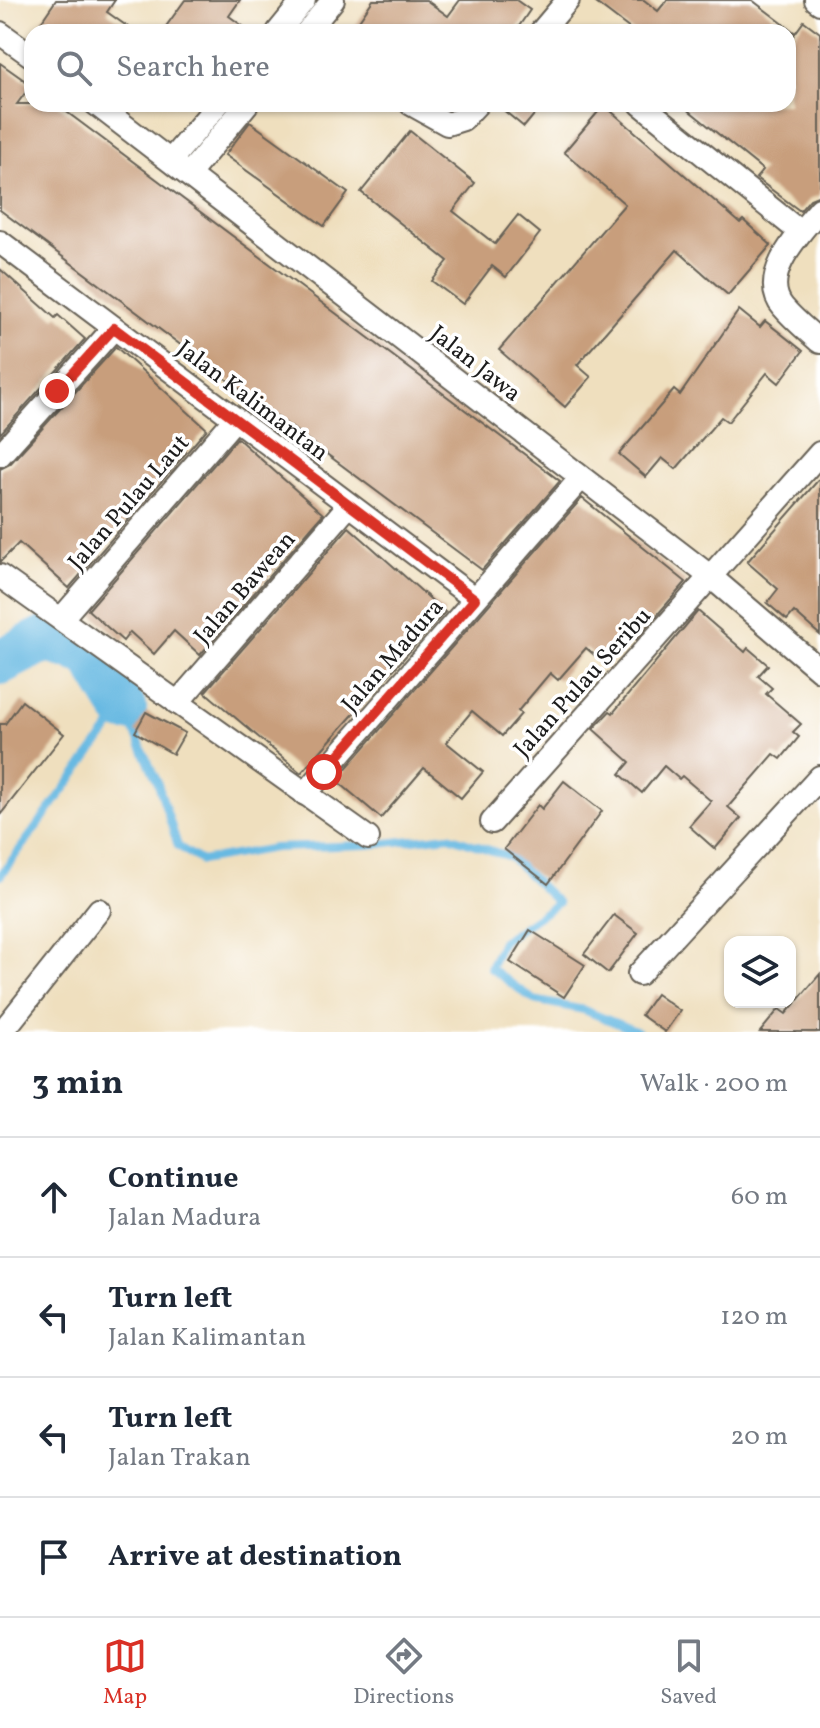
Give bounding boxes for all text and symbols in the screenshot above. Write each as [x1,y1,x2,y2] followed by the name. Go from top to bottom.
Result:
[24,24,796,112] search box
[52,46,96,90] icon: search
[116,47,270,89] text: Search here
[422,318,528,411] street label: Jalan Jawa
[169,333,335,470] street label: Jalan Kalimantan
[39,373,75,409] route end
[61,428,198,579] street label: Jalan Pulau Laut
[187,524,304,652] street label: Jalan Bawean
[334,592,453,721] street label: Jalan Madura
[507,601,660,766] street label: Jalan Pulau Seribu
[306,754,342,790] route start
[724,936,796,1008] map controls
[724,936,796,1008] button: layers
[32,1061,123,1108] text: 3 min
[640,1066,788,1102] text: Walk · 200 m
[108,1158,239,1200] text: Continue
[32,1175,76,1219] icon: ahead
[731,1179,788,1215] text: 60 m
[108,1200,261,1236] text: Jalan Madura
[108,1278,232,1320] text: Turn left
[32,1295,76,1339] icon: left
[720,1299,788,1335] text: 120 m
[108,1320,306,1356] text: Jalan Kalimantan
[108,1398,232,1440] text: Turn left
[32,1415,76,1459] icon: left
[730,1419,788,1455] text: 20 m
[108,1440,251,1476] text: Jalan Trakan
[32,1535,76,1579] icon: arrive
[108,1536,402,1578] text: Arrive at destination
[103,1634,147,1713] tab: Map
[353,1634,454,1713] tab: Directions
[660,1634,717,1713] tab: Saved

